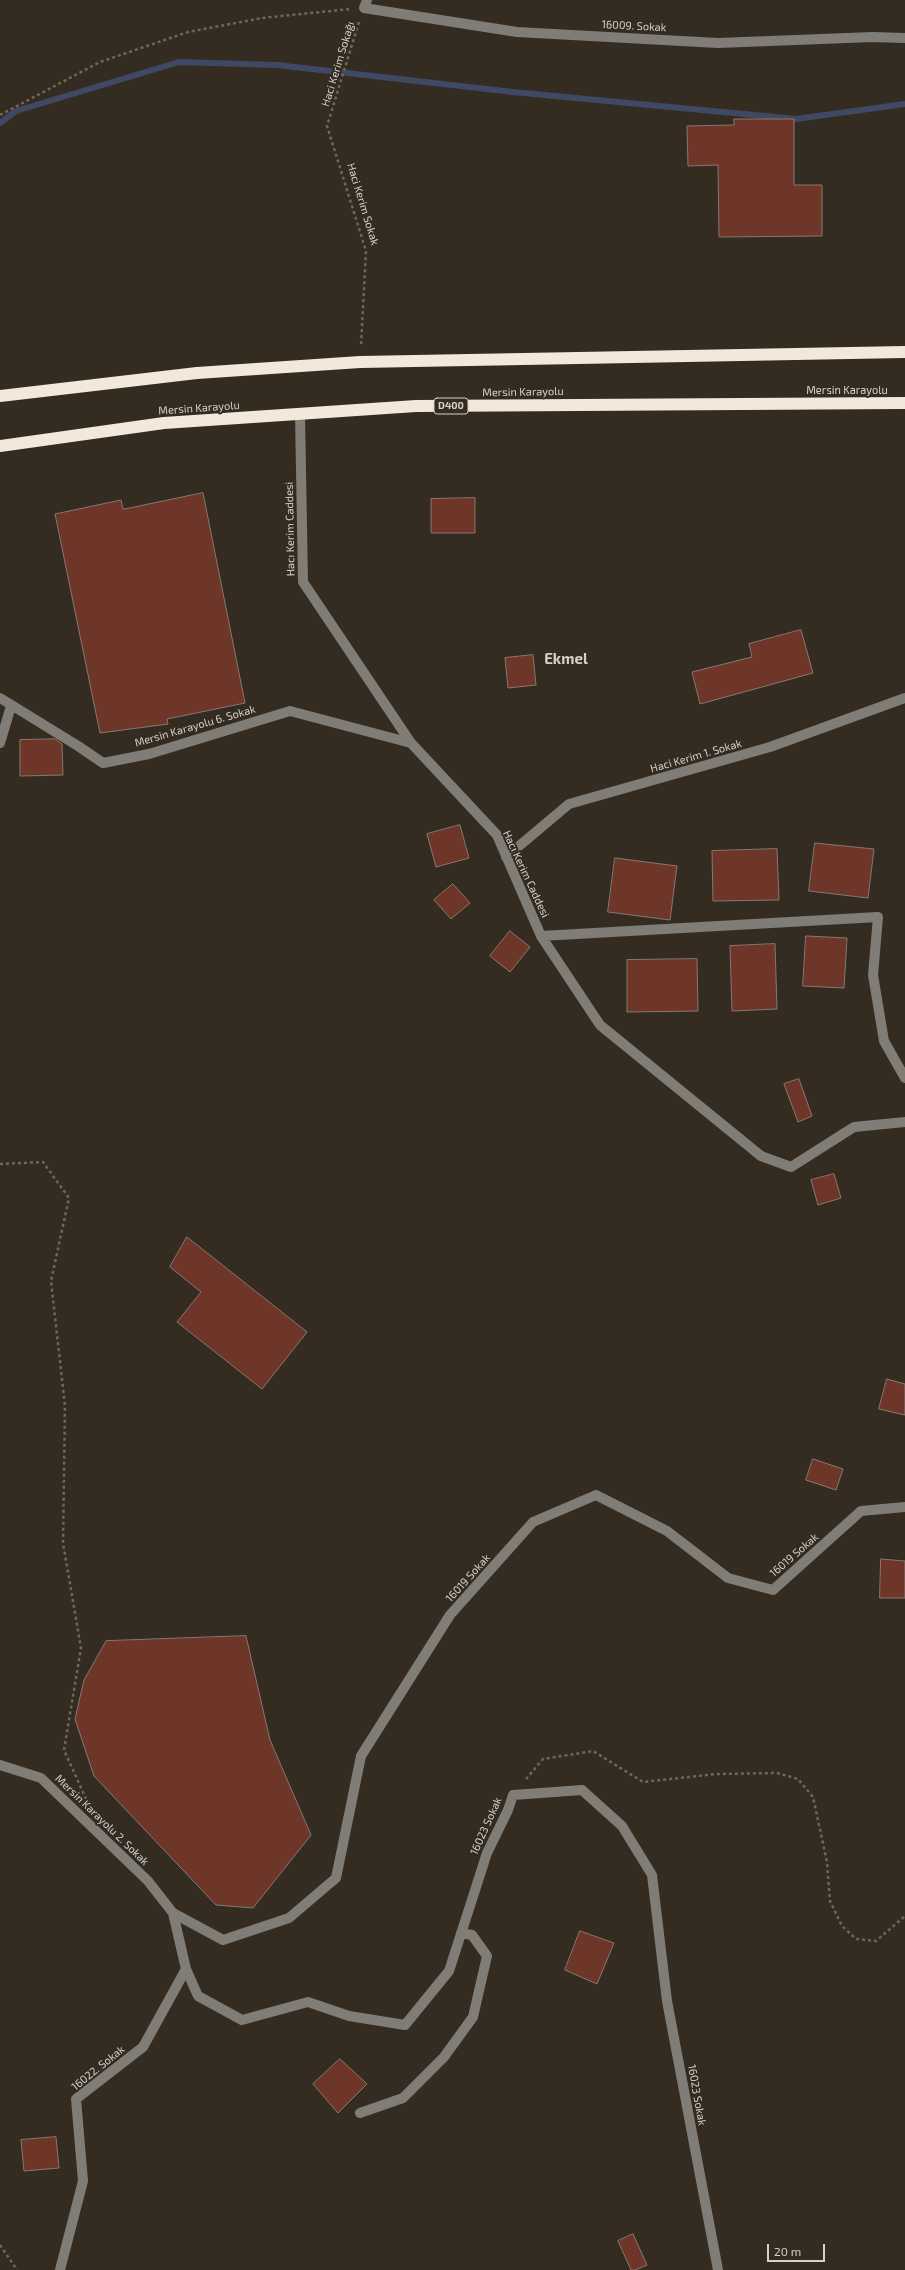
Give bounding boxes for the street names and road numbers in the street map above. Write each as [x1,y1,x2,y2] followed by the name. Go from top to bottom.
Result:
[601,18,667,34] street label: 16009. Sokak
[319,20,357,108] street label: Haci Kerim Sokağı
[344,161,382,247] street label: Haci Kerim Sokak
[806,383,888,397] street label: Mersin Karayolu
[482,385,564,399] street label: Mersin Karayolu
[434,398,468,414] road number: D400
[158,399,240,417] street label: Mersin Karayolu
[283,482,297,576] street label: Hacı Kerim Caddesi
[133,702,257,750] street label: Mersin Karayolu 6. Sokak
[649,737,743,775] street label: Haci Kerim 1. Sokak
[500,828,552,920] street label: Hacı Kerim Caddesi
[767,1530,821,1580] street label: 16019 Sokak
[443,1551,493,1605] street label: 16019 Sokak
[52,1772,152,1868] street label: Mersin Karayolu 2. Sokak
[467,1795,505,1857] street label: 16023 Sokak
[69,2043,127,2093] street label: 16022. Sokak
[685,2063,709,2127] street label: 16023 Sokak

